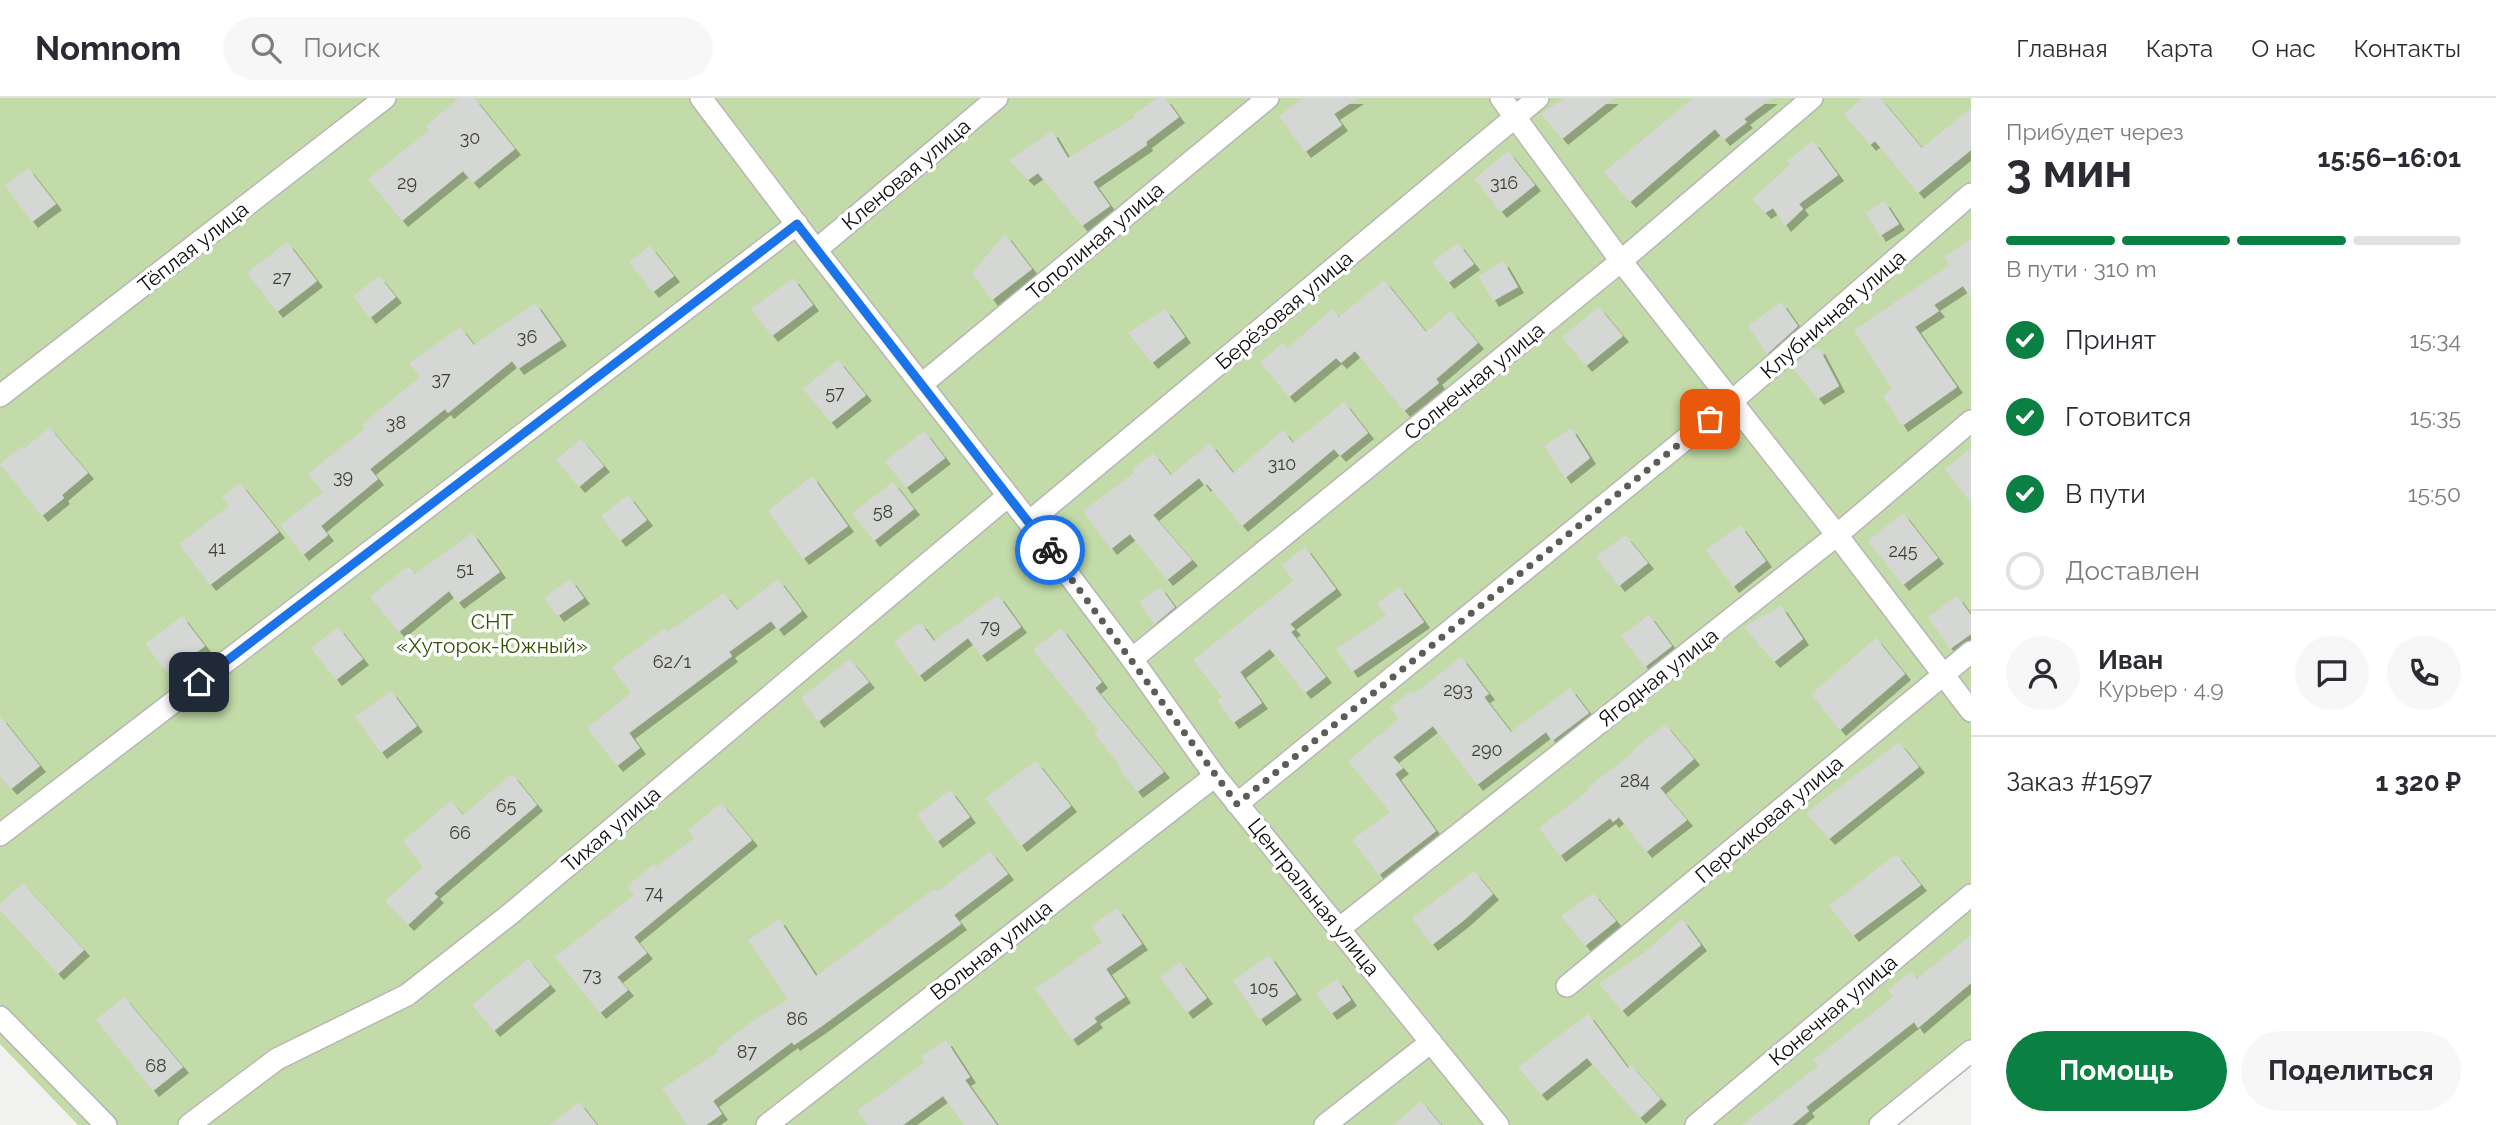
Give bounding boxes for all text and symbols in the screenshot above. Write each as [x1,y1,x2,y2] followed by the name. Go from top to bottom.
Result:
[223,17,713,80] search box
[35,29,181,68] text: Nomnom
[247,29,285,67] icon: search
[303,33,381,63] text: Поиск
[2016,34,2108,63] text: Главная
[2146,34,2213,63] text: Карта
[2251,34,2316,63] text: О нас
[2354,34,2461,63] text: Контакты
[837,113,975,235] street label: Кленовая улица
[2006,118,2184,145] text: Прибудет через
[460,127,480,148] house number: 30
[2318,143,2461,173] text: 15:56–16:01
[2006,144,2132,198] text: 3 мин
[397,172,417,193] house number: 29
[1490,172,1518,193] house number: 316
[1022,177,1168,305] street label: Тополиная улица
[133,196,253,298] street label: Тёплая улица
[1755,244,1911,384] street label: Клубничная улица
[1210,245,1358,375] street label: Берёзовая улица
[2006,255,2157,282] text: В пути · 310 m
[272,267,292,288] house number: 27
[1399,317,1549,445] street label: Солнечная улица
[2006,321,2044,359] icon: check
[2065,325,2156,355] text: Принят
[517,326,537,347] house number: 36
[2409,326,2461,353] text: 15:34
[431,368,451,389] house number: 37
[825,382,845,403] house number: 57
[1680,389,1740,449] pin
[2006,398,2044,436] icon: check
[1691,400,1729,438] icon: bag
[2065,402,2191,432] text: Готовится
[2409,403,2461,430] text: 15:35
[386,412,406,433] house number: 38
[1268,453,1296,474] house number: 310
[333,466,353,487] house number: 39
[2006,475,2044,513] icon: check
[2065,479,2146,509] text: В пути
[2408,480,2461,507] text: 15:50
[873,501,893,522] house number: 58
[1015,515,1085,585] courier
[1031,531,1069,569] icon: bike
[208,537,226,558] house number: 41
[1888,540,1918,561] house number: 245
[2065,556,2200,586] text: Доставлен
[456,558,474,579] house number: 51
[396,609,588,658] park label: СНТ «Хуторок-Южный»
[980,616,1000,637] house number: 79
[1593,622,1723,732] street label: Ягодная улица
[2006,636,2080,710] button: person
[2295,636,2369,710] button: chat
[2387,636,2461,710] button: phone
[2098,645,2163,675] text: Иван
[653,651,692,672] house number: 62/1
[169,652,229,712] pin
[180,663,218,701] icon: home
[2098,675,2224,702] text: Курьер · 4.9
[1443,679,1473,700] house number: 293
[1472,739,1502,760] house number: 290
[1690,750,1848,888] street label: Персиковая улица
[2006,767,2153,797] text: Заказ #1597
[2375,767,2461,797] text: 1 320 ₽
[1620,770,1650,791] house number: 284
[557,781,665,877] street label: Тихая улица
[496,795,517,816] house number: 65
[1243,813,1385,981] street label: Центральная улица
[449,822,471,843] house number: 66
[645,882,663,903] house number: 74
[925,895,1057,1005] street label: Вольная улица
[1764,949,1902,1071] street label: Конечная улица
[582,964,602,985] house number: 73
[1250,977,1278,998] house number: 105
[786,1008,808,1029] house number: 86
[2006,1031,2227,1111] button: Помощь
[2241,1031,2461,1111] button: Поделиться
[737,1041,758,1062] house number: 87
[145,1055,167,1076] house number: 68

